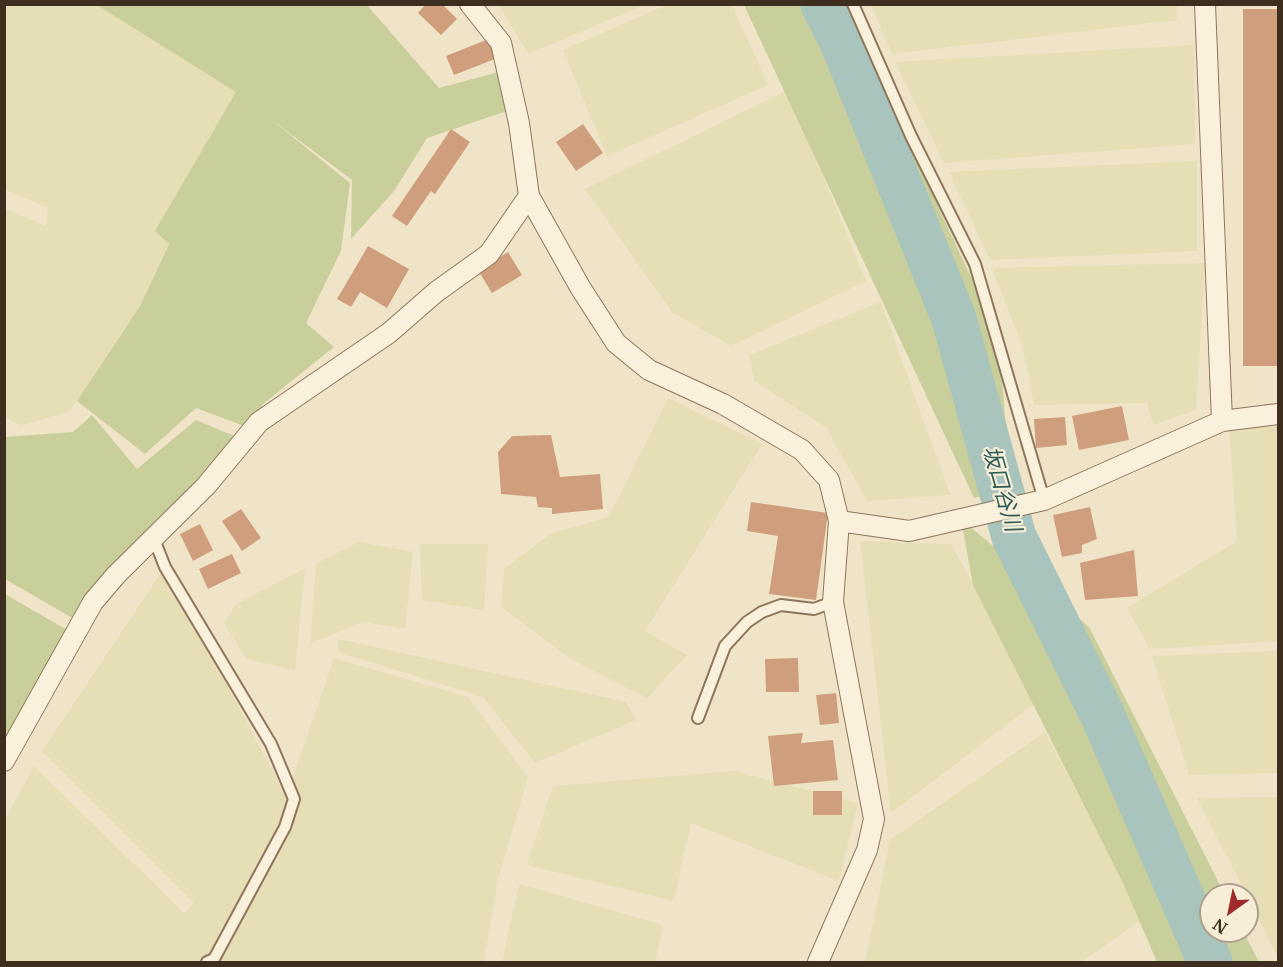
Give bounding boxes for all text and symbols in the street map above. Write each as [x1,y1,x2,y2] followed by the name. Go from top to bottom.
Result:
[976,443,1026,535] water label: 坂口谷川
[1199,883,1259,943] north arrow
[1210,915,1231,938] text: N

